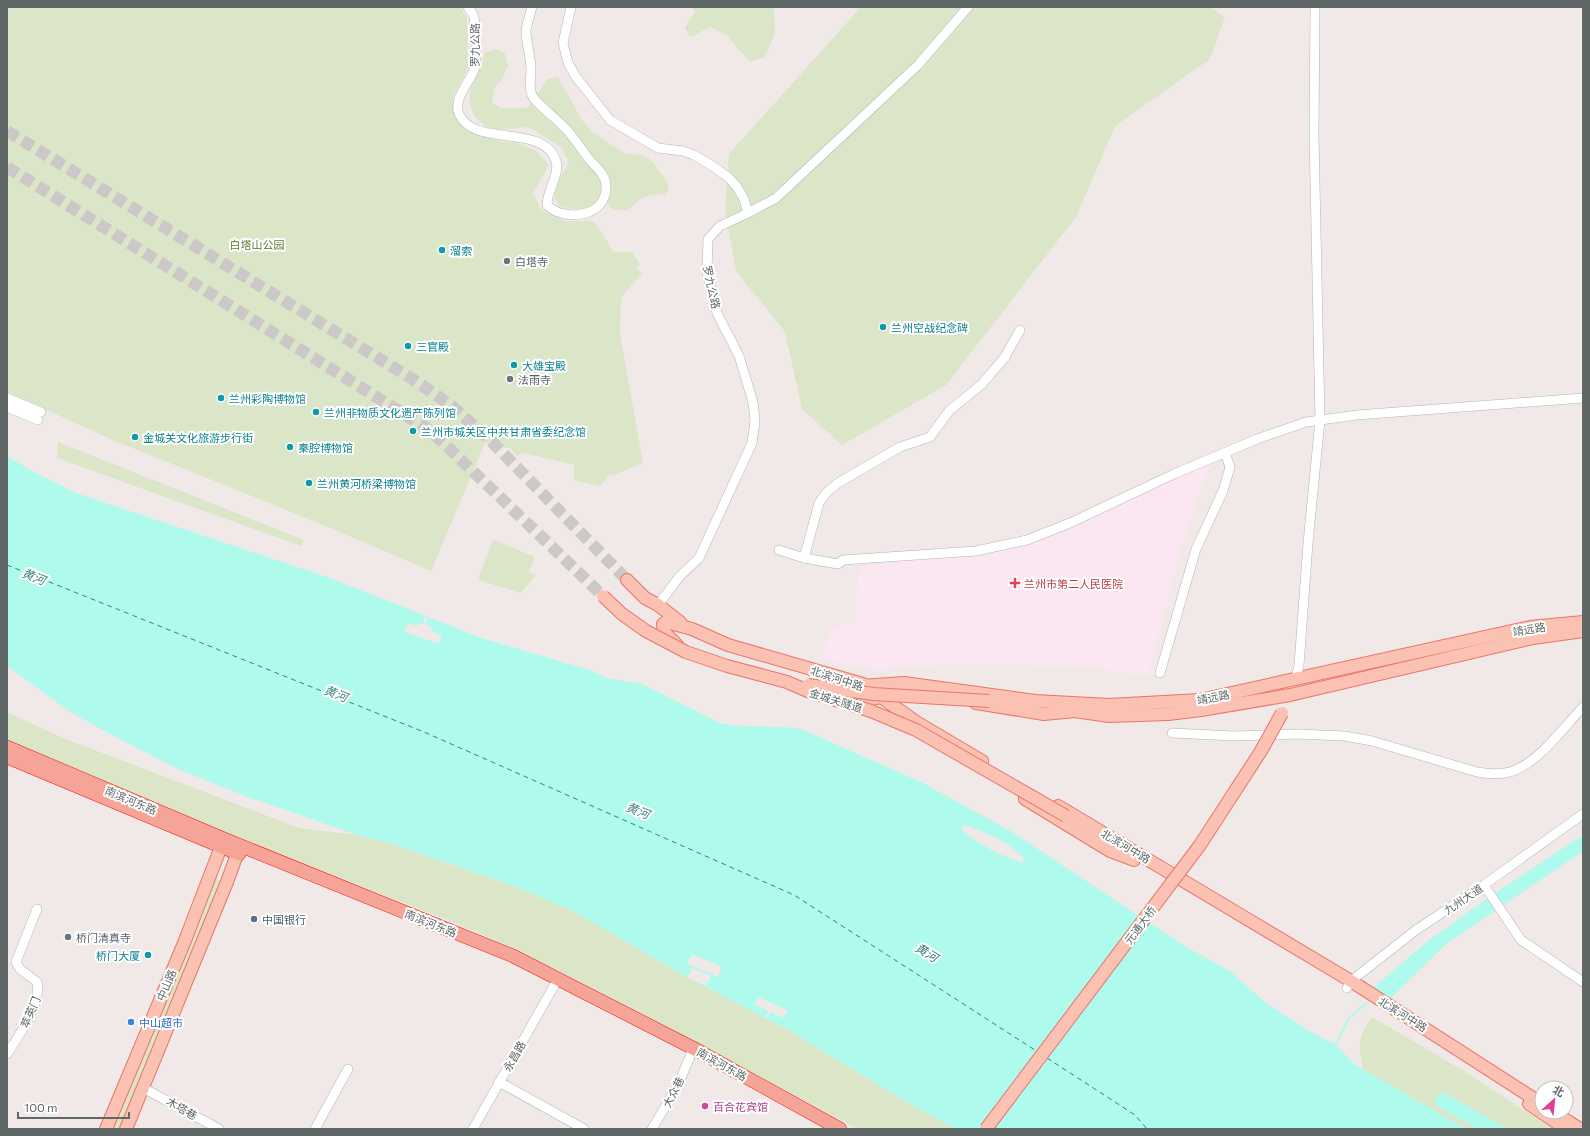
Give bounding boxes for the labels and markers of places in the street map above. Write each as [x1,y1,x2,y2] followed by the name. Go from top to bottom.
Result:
[450,244,472,257] place label: 溜索
[437,245,447,255] marker: 溜索
[515,255,548,268] place label: 白塔寺
[502,256,512,266] marker: 白塔寺
[891,321,968,334] place label: 兰州空战纪念碑
[878,322,888,332] marker: 兰州空战纪念碑
[416,340,449,353] place label: 三官殿
[403,341,413,351] marker: 三官殿
[522,359,566,372] place label: 大雄宝殿
[509,360,519,370] marker: 大雄宝殿
[518,373,551,386] place label: 法雨寺
[505,374,515,384] marker: 法雨寺
[229,392,306,405] place label: 兰州彩陶博物馆
[216,393,226,403] marker: 兰州彩陶博物馆
[324,406,456,419] place label: 兰州非物质文化遗产陈列馆
[311,407,321,417] marker: 兰州非物质文化遗产陈列馆
[421,425,586,438] place label: 兰州市城关区中共甘肃省委纪念馆
[408,426,418,436] marker: 兰州市城关区中共甘肃省委纪念馆
[143,431,253,444] place label: 金城关文化旅游步行街
[130,432,140,442] marker: 金城关文化旅游步行街
[298,441,353,454] place label: 秦腔博物馆
[285,442,295,452] marker: 秦腔博物馆
[317,477,416,490] place label: 兰州黄河桥梁博物馆
[304,478,314,488] marker: 兰州黄河桥梁博物馆
[1009,577,1021,589] marker: 兰州市第二人民医院
[1024,577,1123,590] place label: 兰州市第二人民医院
[262,913,306,926] place label: 中国银行
[249,914,259,924] marker: 中国银行
[76,931,131,944] place label: 桥门清真寺
[63,932,73,942] marker: 桥门清真寺
[96,949,140,962] place label: 桥门大厦
[143,950,153,960] marker: 桥门大厦
[139,1016,183,1029] place label: 中山超市
[126,1017,136,1027] marker: 中山超市
[713,1100,768,1113] place label: 百合花宾馆
[700,1101,710,1111] marker: 百合花宾馆

